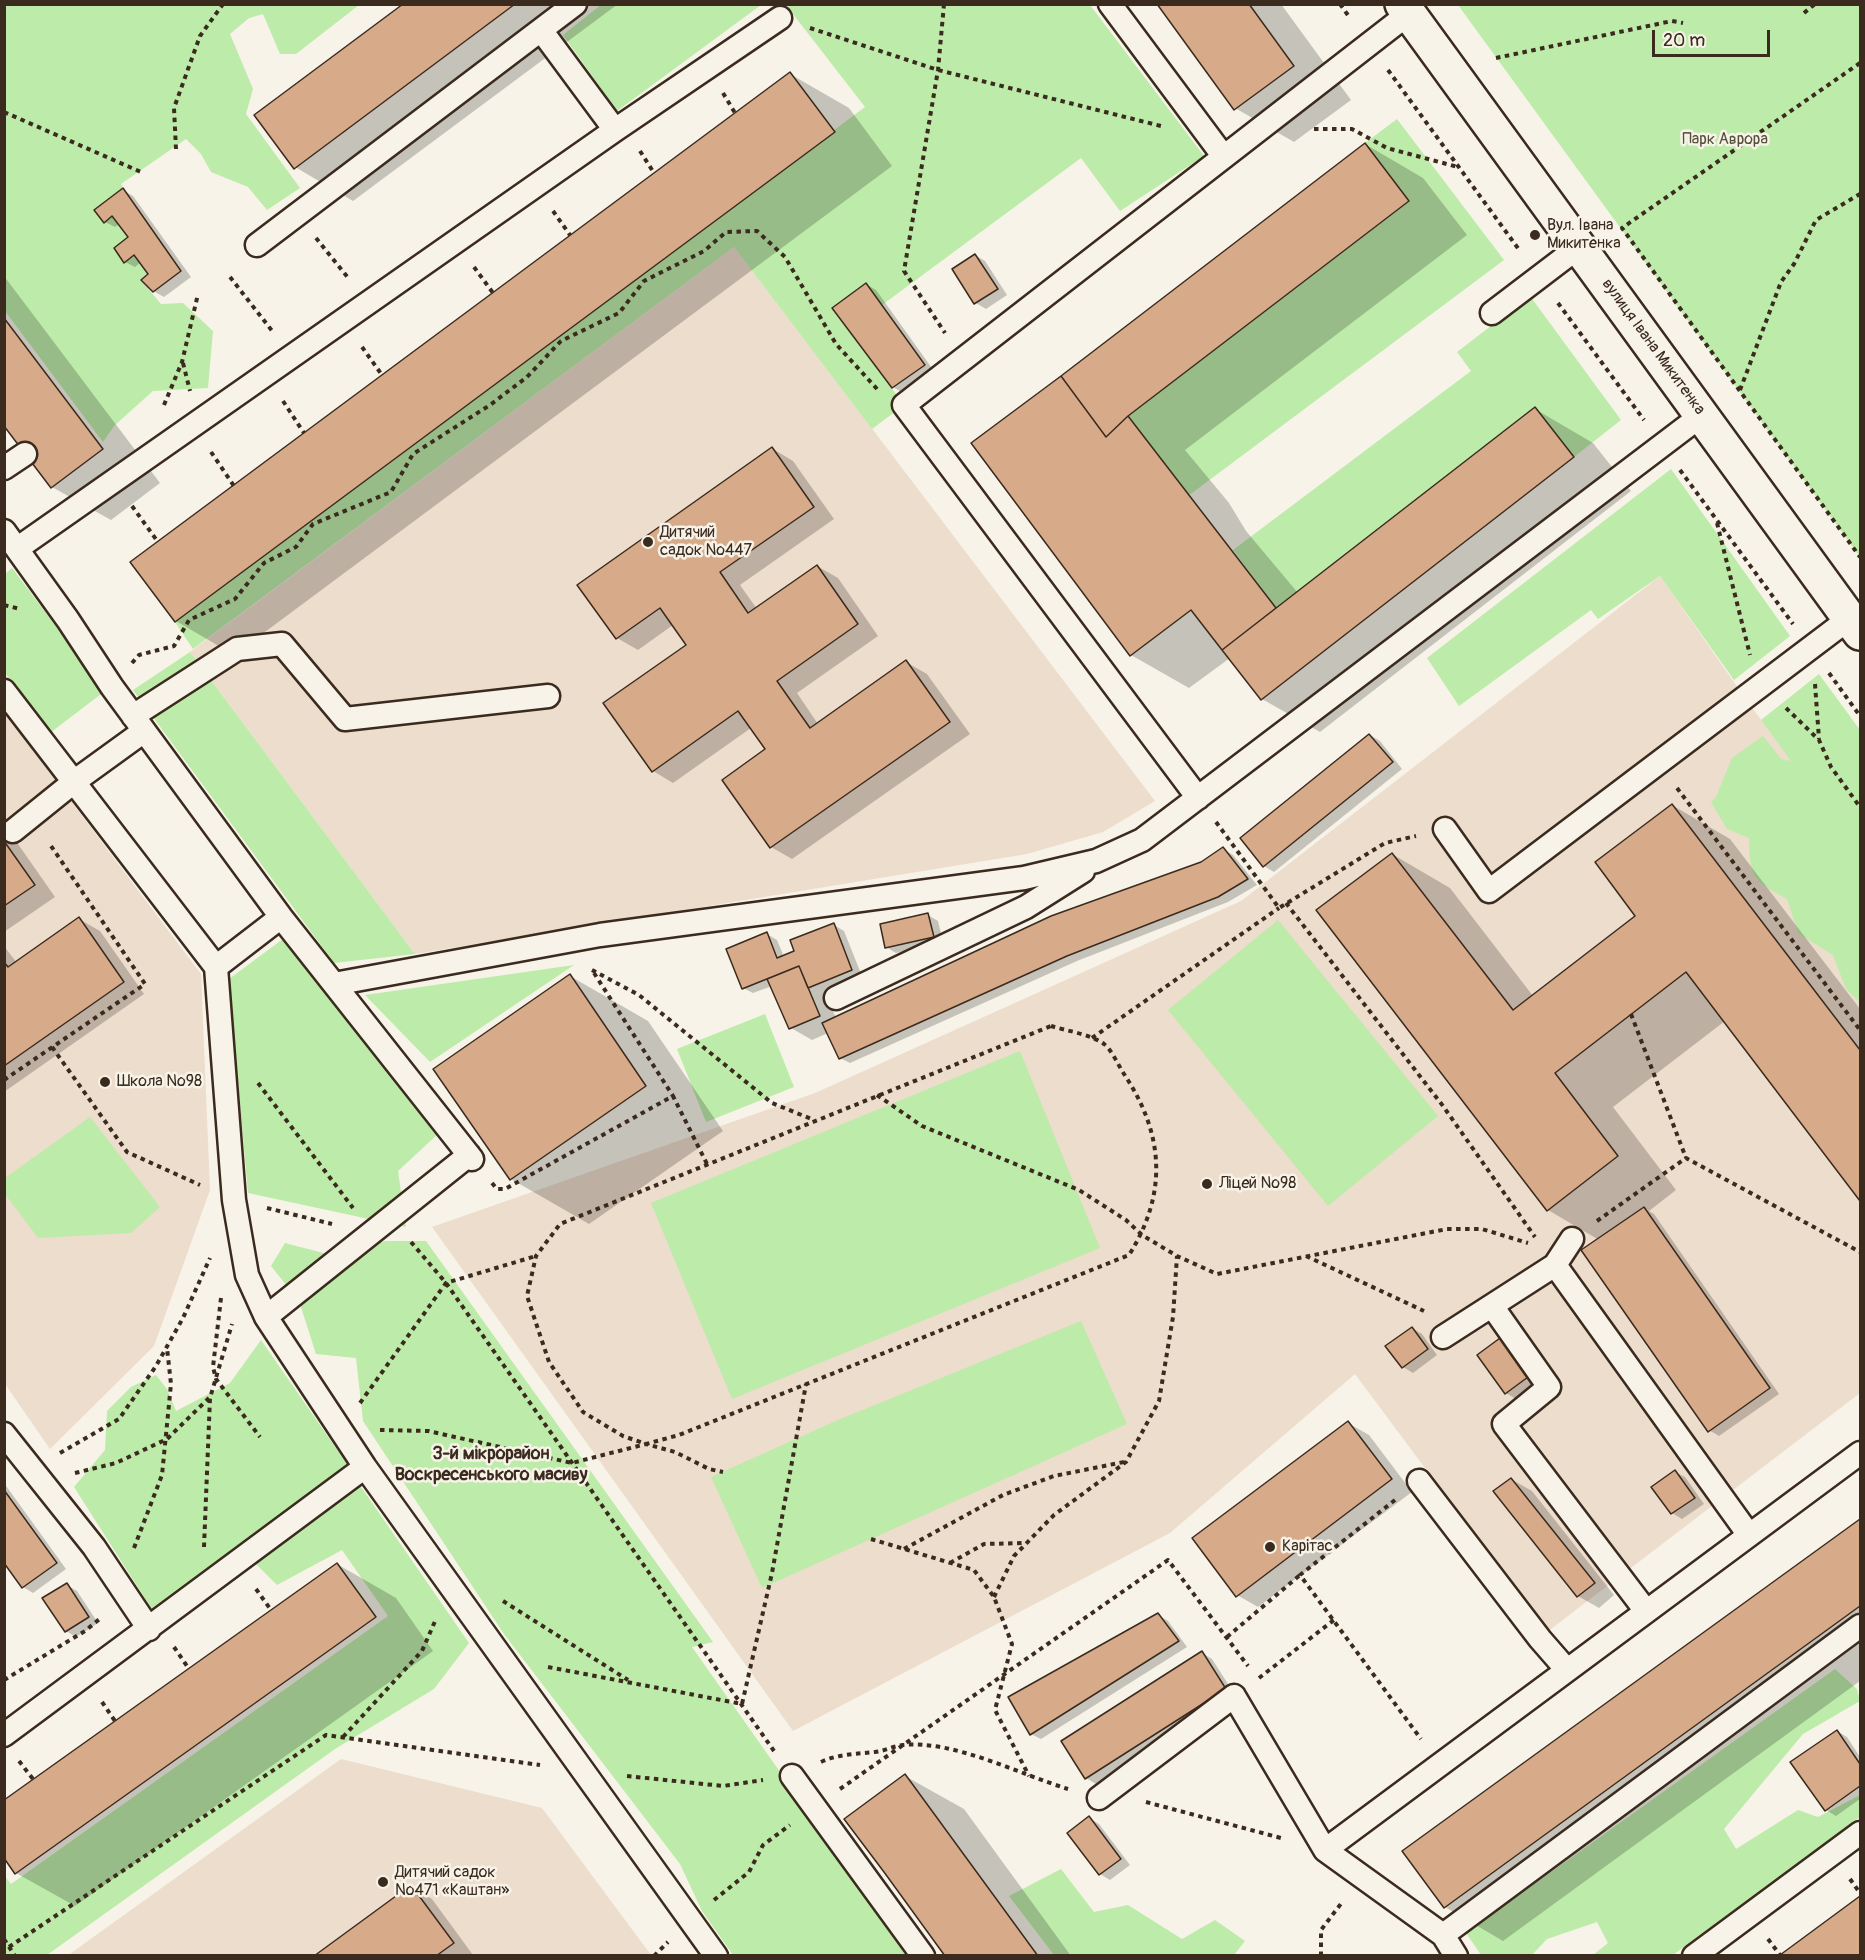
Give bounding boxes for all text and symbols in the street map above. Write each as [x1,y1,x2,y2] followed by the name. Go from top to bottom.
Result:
[1655,18,1774,56] scale bar
[1663,29,1705,52] text: 20 m
[1682,130,1768,150] park label: Парк Аврора
[1547,216,1621,254] place label: Вул. Івана Микитенка
[1528,228,1542,242] marker: Вул. Івана Микитенка
[1597,275,1709,419] street label: вулиця Івана Микитенка
[660,523,752,561] place label: Дитячий садок №447
[641,535,655,549] marker: Дитячий садок №447
[117,1072,202,1092] place label: Школа №98
[98,1075,112,1089] marker: Школа №98
[1219,1174,1296,1194] place label: Ліцей №98
[1200,1177,1214,1191] marker: Ліцей №98
[395,1443,587,1486] district label: 3-й мікрорайон Воскресенського масиву
[1282,1537,1333,1557] place label: Карітас
[1263,1540,1277,1554] marker: Карітас
[395,1863,509,1901] place label: Дитячий садок №471 «Каштан»
[376,1875,390,1889] marker: Дитячий садок №471 «Каштан»

